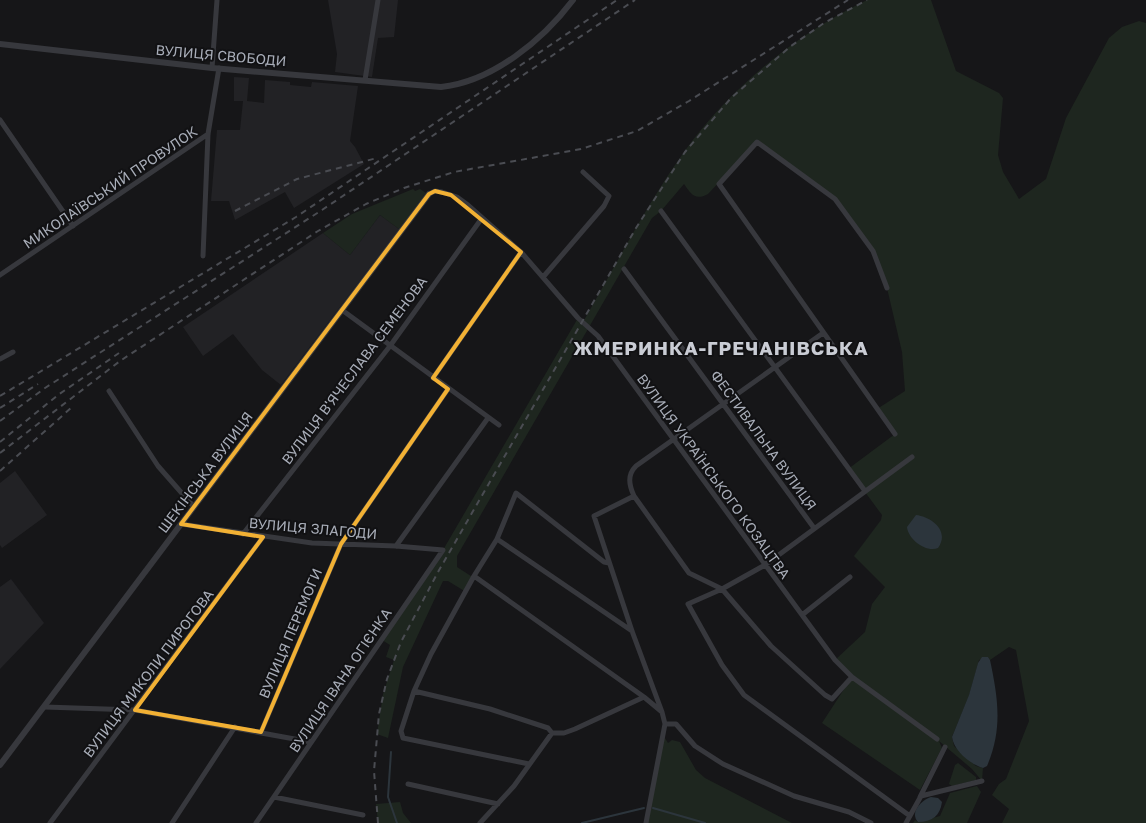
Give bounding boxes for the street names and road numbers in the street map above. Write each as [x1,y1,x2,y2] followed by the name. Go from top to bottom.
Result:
[155,41,287,69] street label: ВУЛИЦЯ СВОБОДИ
[20,122,200,252] street label: МИКОЛАЇВСЬКИЙ ПРОВУЛОК
[278,272,431,467] street label: ВУЛИЦЯ В'ЯЧЕСЛАВА СЕМЕНОВА
[707,367,821,513] street label: ФЕСТИВАЛЬНА ВУЛИЦЯ
[634,370,794,582] street label: ВУЛИЦЯ УКРАЇНСЬКОГО КОЗАЦТВА
[154,408,256,536] street label: ШЕКІНСЬКА ВУЛИЦЯ
[248,514,378,542] street label: ВУЛИЦЯ ЗЛАГОДИ
[255,565,325,701] street label: ВУЛИЦЯ ПЕРЕМОГИ
[79,585,217,760] street label: ВУЛИЦЯ МИКОЛИ ПИРОГОВА
[285,604,395,755] street label: ВУЛИЦЯ ІВАНА ОГІЄНКА

